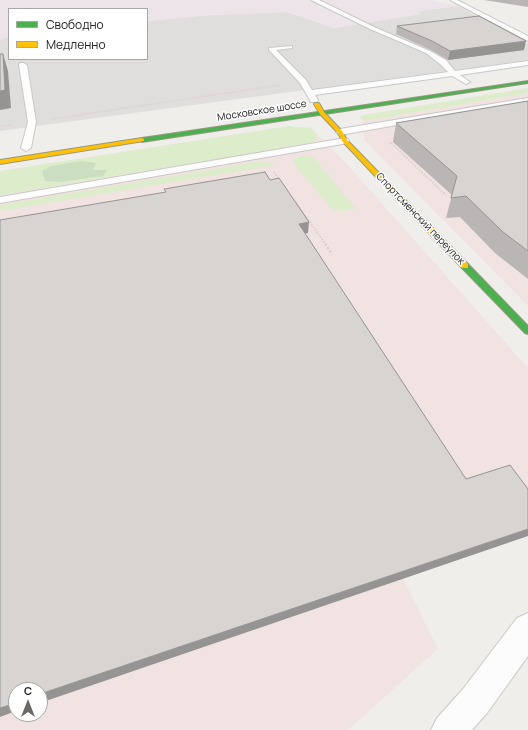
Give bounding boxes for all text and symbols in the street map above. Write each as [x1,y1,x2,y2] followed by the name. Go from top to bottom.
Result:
[8,8,148,60] legend
[46,16,104,33] text: Свободно
[46,36,106,53] text: Медленно
[216,98,308,124] street label: Московское шоссе
[373,171,467,267] street label: Спортсменский переулок
[8,682,48,722] north arrow
[24,683,32,698] text: С

